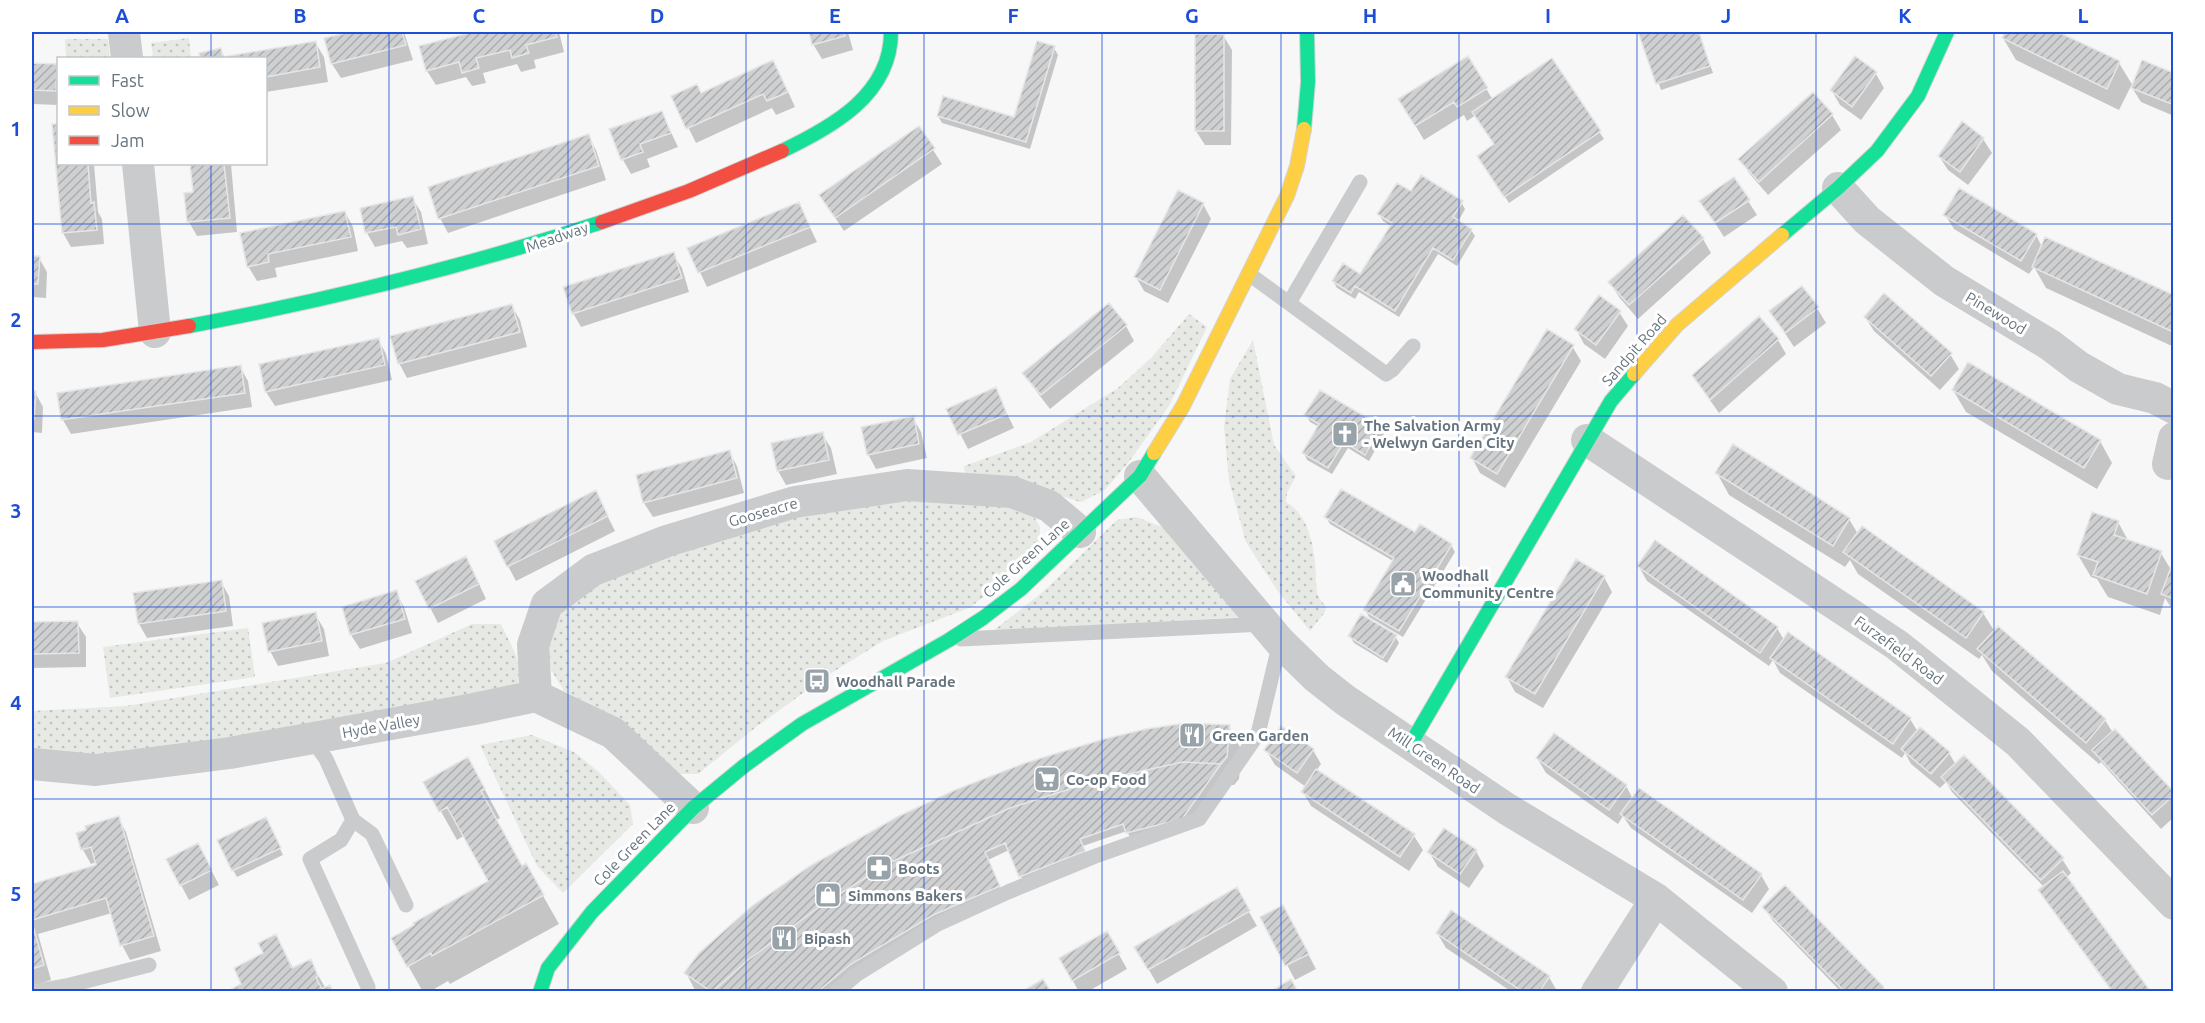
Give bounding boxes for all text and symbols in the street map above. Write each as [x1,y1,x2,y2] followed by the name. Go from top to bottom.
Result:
[115,4,129,27] text: A
[293,4,307,27] text: B
[473,4,486,27] text: C
[650,4,664,27] text: D
[829,4,841,27] text: E
[1007,4,1019,27] text: F
[1185,4,1199,27] text: G
[1363,4,1377,27] text: H
[1545,4,1551,27] text: I
[1721,4,1731,27] text: J
[1898,4,1912,27] text: K
[2078,4,2089,27] text: L
[57,57,267,165] legend
[111,70,144,90] text: Fast
[111,100,150,120] text: Slow
[10,117,22,140] text: 1
[111,130,145,150] text: Jam
[524,218,590,256] street label: Meadway
[1963,288,2029,338] street label: Pinewood
[10,308,22,331] text: 2
[1598,311,1670,389] street label: Sandpit Road
[1364,417,1514,451] place label: The Salvation Army - Welwyn Garden City
[1330,419,1360,449] church icon: The Salvation Army - Welwyn Garden City
[727,494,799,530] street label: Gooseacre
[10,499,22,522] text: 3
[979,515,1073,601] street label: Cole Green Lane
[1422,567,1554,601] place label: Woodhall Community Centre
[1388,569,1418,599] public building icon: Woodhall Community Centre
[1851,612,1947,688] street label: Furzefield Road
[802,666,832,696] bus stop icon: Woodhall Parade
[836,673,956,690] place label: Woodhall Parade
[10,691,22,714] text: 4
[341,711,421,741] street label: Hyde Valley
[1177,720,1207,750] restaurant icon: Green Garden
[1385,723,1483,797] street label: Mill Green Road
[1212,727,1309,744] place label: Green Garden
[1032,764,1062,794] supermarket icon: Co-op Food
[1066,771,1147,788] place label: Co-op Food
[590,799,678,889] street label: Cole Green Lane
[864,853,894,883] pharmacy icon: Boots
[898,860,940,877] place label: Boots
[813,880,843,910] shop icon: Simmons Bakers
[10,882,22,905] text: 5
[848,887,963,904] place label: Simmons Bakers
[769,923,799,953] restaurant icon: Bipash
[804,930,851,947] place label: Bipash

